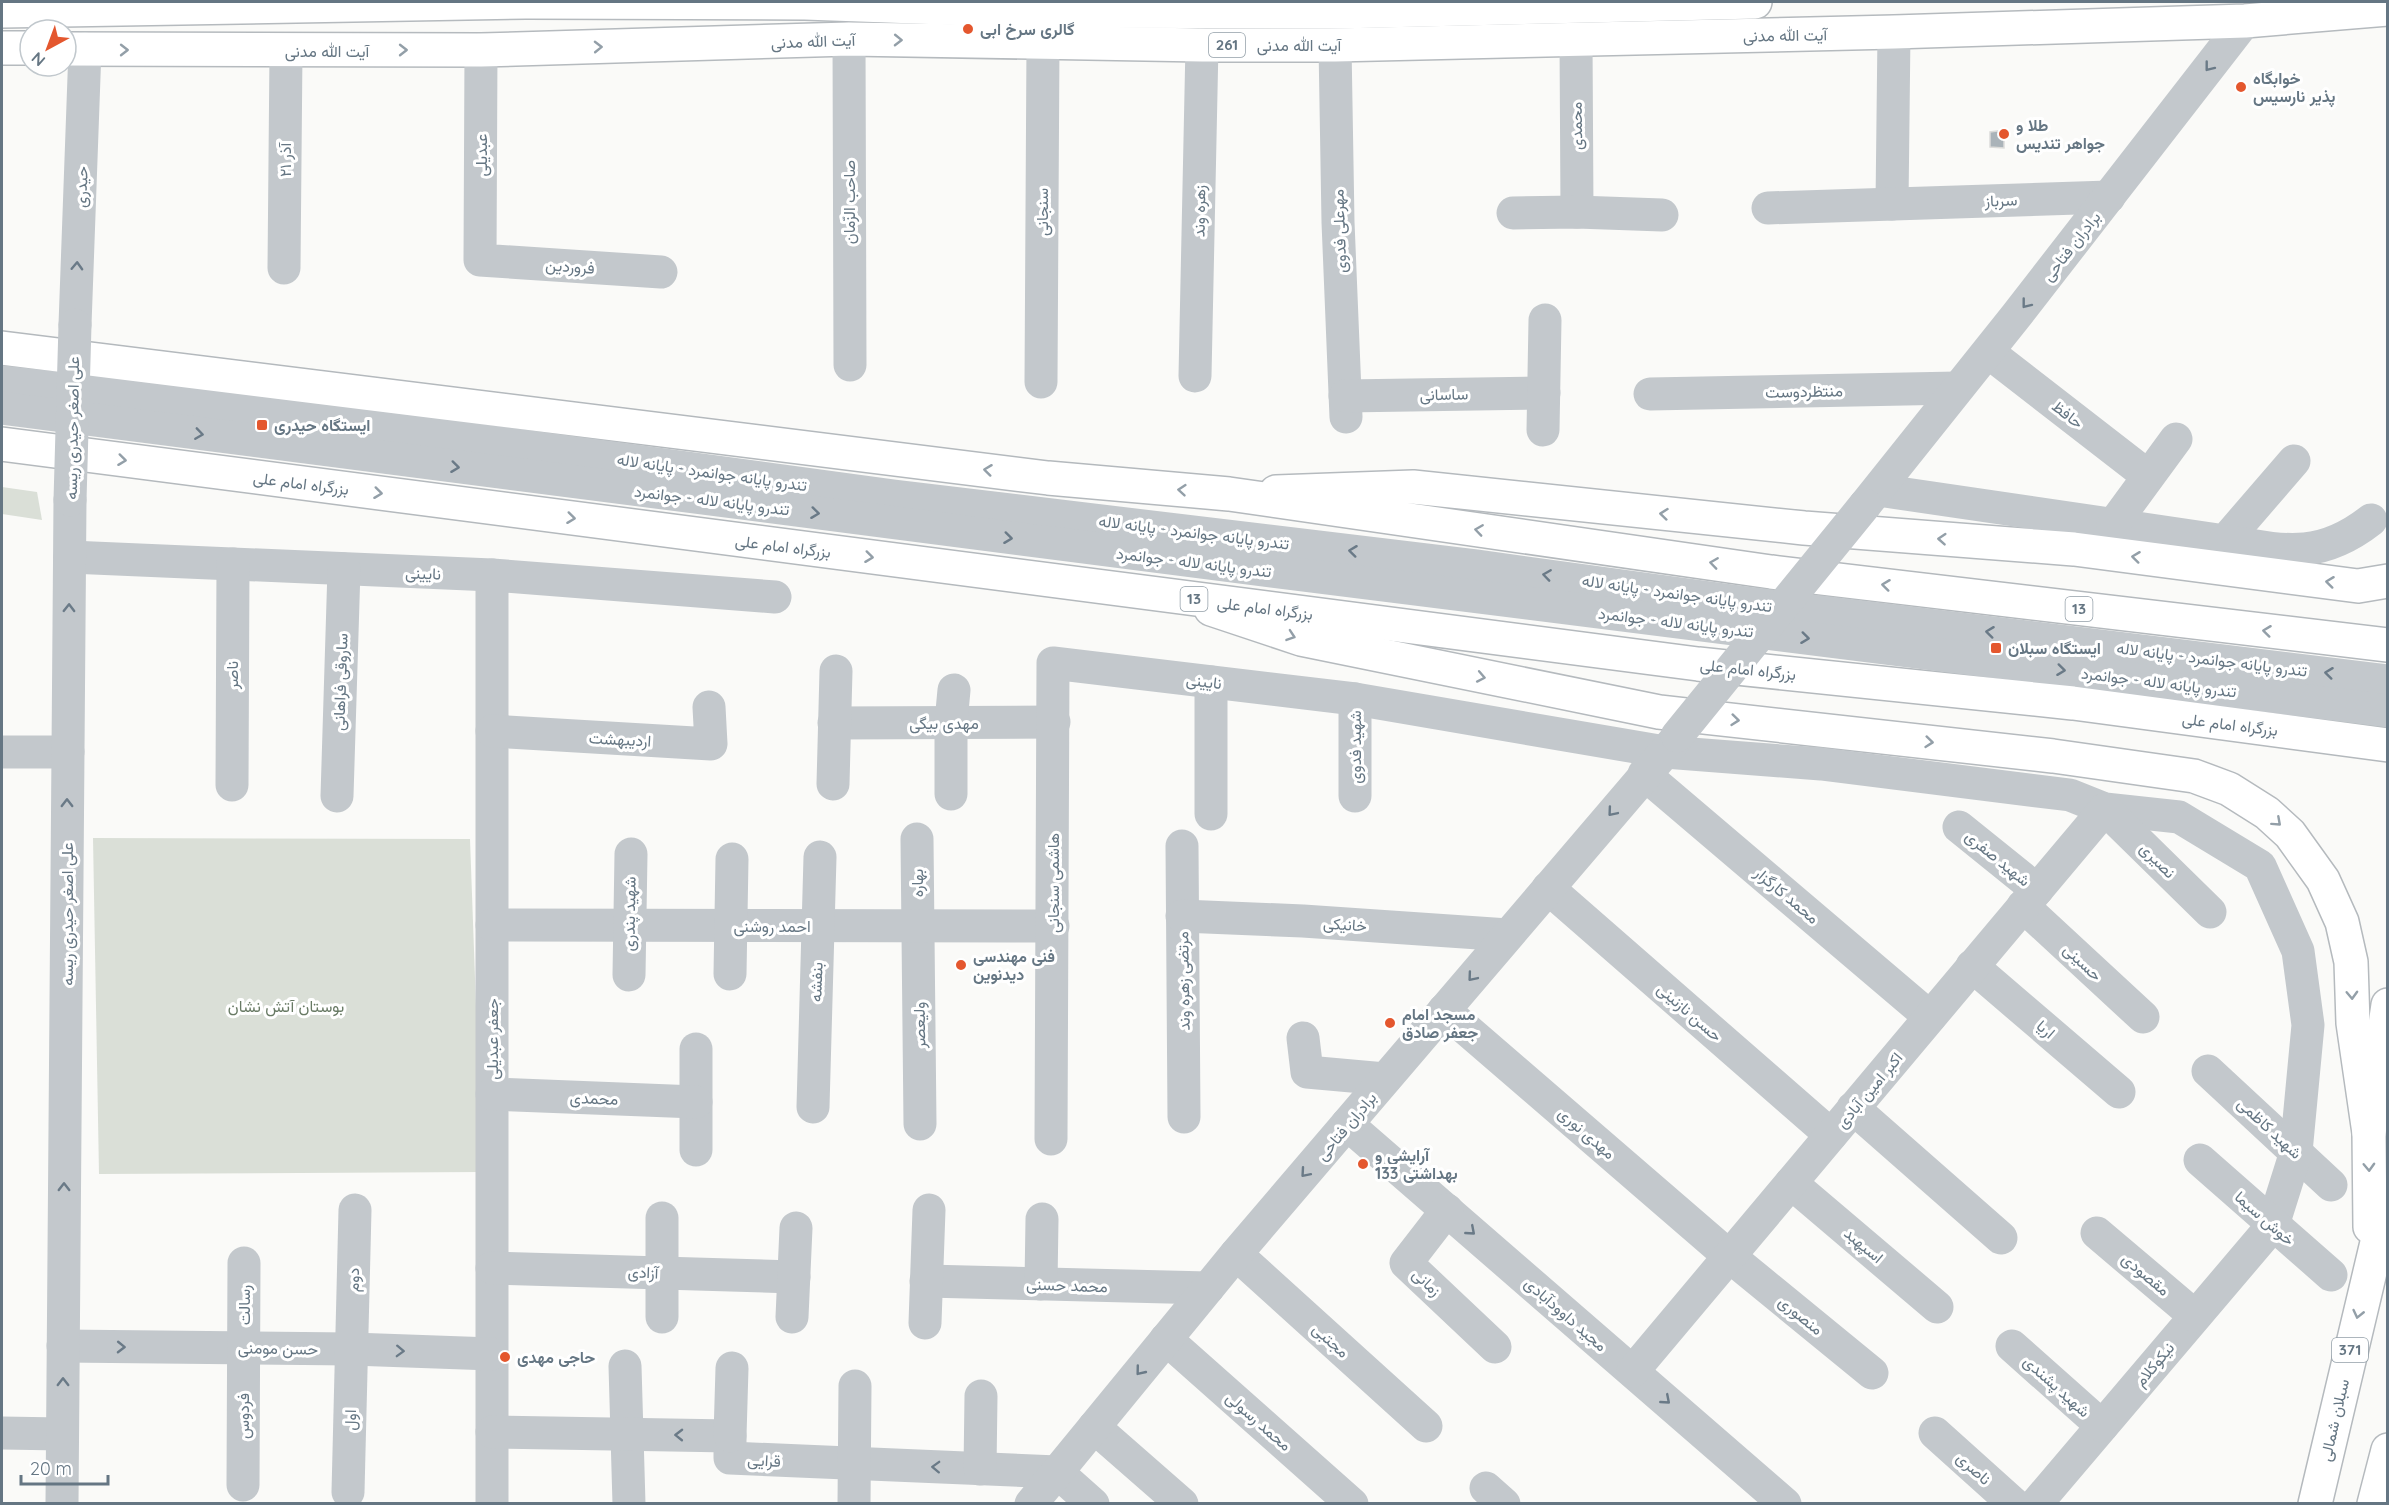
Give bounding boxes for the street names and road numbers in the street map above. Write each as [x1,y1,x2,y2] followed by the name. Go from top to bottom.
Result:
[1743,24,1829,47] street label: آیت الله مدنی
[770,29,857,53] street label: آیت الله مدنی
[1209,33,1245,57] road number: 261
[1257,35,1342,56] street label: آیت الله مدنی
[285,41,370,62] street label: آیت الله مدنی
[1566,102,1587,150] street label: محمدی
[471,134,492,176] street label: عبدیلی
[275,142,296,177] street label: آذر ۲۱
[839,160,860,244] street label: صاحب الزّمان
[70,165,93,208] street label: حیدری
[1189,185,1210,237] street label: زهره وند
[1032,188,1053,236] street label: سنجانی
[1328,189,1351,273] street label: مهرعلی فدوی
[1983,189,2018,212] street label: سرباز
[2038,207,2105,286] street label: برادران فتاحی
[545,254,595,279] street label: فروردین
[61,356,84,500] street label: علی اصغر حیدری ریسه
[1765,380,1843,403] street label: منتظردوست
[1420,384,1468,405] street label: ساسانی
[2048,396,2088,433] street label: حافظ
[615,449,808,497] street label: تندرو پایانه جوانمرد - پایانه لاله
[252,467,350,500] street label: بزرگراه امام علی
[633,481,791,521] street label: تندرو پایانه لاله - جوانمرد
[1097,510,1290,556] street label: تندرو پایانه جوانمرد - پایانه لاله
[734,530,832,563] street label: بزرگراه امام علی
[1115,543,1273,583] street label: تندرو پایانه لاله - جوانمرد
[405,562,441,585] street label: نایینی
[1580,570,1773,618] street label: تندرو پایانه جوانمرد - پایانه لاله
[1180,587,1208,611] road number: 13
[1216,592,1314,625] street label: بزرگراه امام علی
[2066,597,2092,621] road number: 13
[1597,603,1755,643] street label: تندرو پایانه لاله - جوانمرد
[328,633,353,731] street label: ساروقی فراهانی
[2115,637,2308,683] street label: تندرو پایانه جوانمرد - پایانه لاله
[1699,654,1797,685] street label: بزرگراه امام علی
[222,661,243,690] street label: ناصر
[2080,663,2238,703] street label: تندرو پایانه لاله - جوانمرد
[1185,669,1223,694] street label: نایینی
[2181,708,2279,741] street label: بزرگراه امام علی
[1345,710,1366,784] street label: شهید فدوی
[909,713,979,734] street label: مهدی بیگی
[588,727,652,752] street label: اردیبهشت
[1961,826,2035,891] street label: شهید صفری
[1043,833,1064,933] street label: هاشمی سنجانی
[2135,838,2180,883] street label: نصیری
[57,842,78,986] street label: علی اصغر حیدری ریسه
[1749,862,1823,929] street label: محمد کارگزار
[907,869,928,897] street label: بهاره
[618,876,642,952] street label: شهید پندری
[1322,912,1368,937] street label: خانیکی
[733,916,811,937] street label: احمد روشنی
[1172,931,1195,1031] street label: مرتضی زهره وند
[2059,939,2107,986] street label: حسینی
[805,962,827,1002] street label: بنفشه
[1653,978,1727,1047] street label: حسن نازنینی
[482,998,503,1080] street label: جعفر عبدیلی
[909,1001,930,1049] street label: ولیعصر
[2032,1015,2059,1043] street label: اریا
[1831,1048,1907,1133] street label: اکبر امین آبادی
[569,1087,619,1110] street label: محمدی
[1312,1088,1381,1165] street label: برادران فتاحی
[2233,1093,2306,1164] street label: شهید کاظمی
[1554,1103,1620,1164] street label: مهدی نوری
[2230,1187,2299,1250] street label: خوش سیما
[1839,1223,1888,1269] street label: اسپهبد
[2117,1248,2174,1301] street label: مقصودی
[627,1261,660,1284] street label: آزادی
[1408,1264,1445,1301] street label: زمانی
[343,1268,364,1292] street label: دوم
[1520,1273,1611,1356] street label: مجید داوودآبادی
[1026,1274,1108,1297] street label: محمد حسنی
[234,1285,255,1325] street label: رسالت
[1774,1291,1827,1340] street label: منصوری
[1308,1318,1354,1362] street label: مجتبی
[238,1337,318,1360] street label: حسن مومنی
[2130,1338,2179,1391] street label: نیکوکلام
[2332,1338,2368,1362] road number: 371
[2018,1351,2095,1423] street label: شهید پشندی
[2315,1377,2354,1463] street label: سبلان شمالی
[1221,1387,1296,1456] street label: محمد رسولی
[233,1393,254,1439] street label: فردوس
[340,1409,361,1431] street label: اول
[1952,1447,1995,1489] street label: ناصری
[747,1449,781,1472] street label: قرایی

